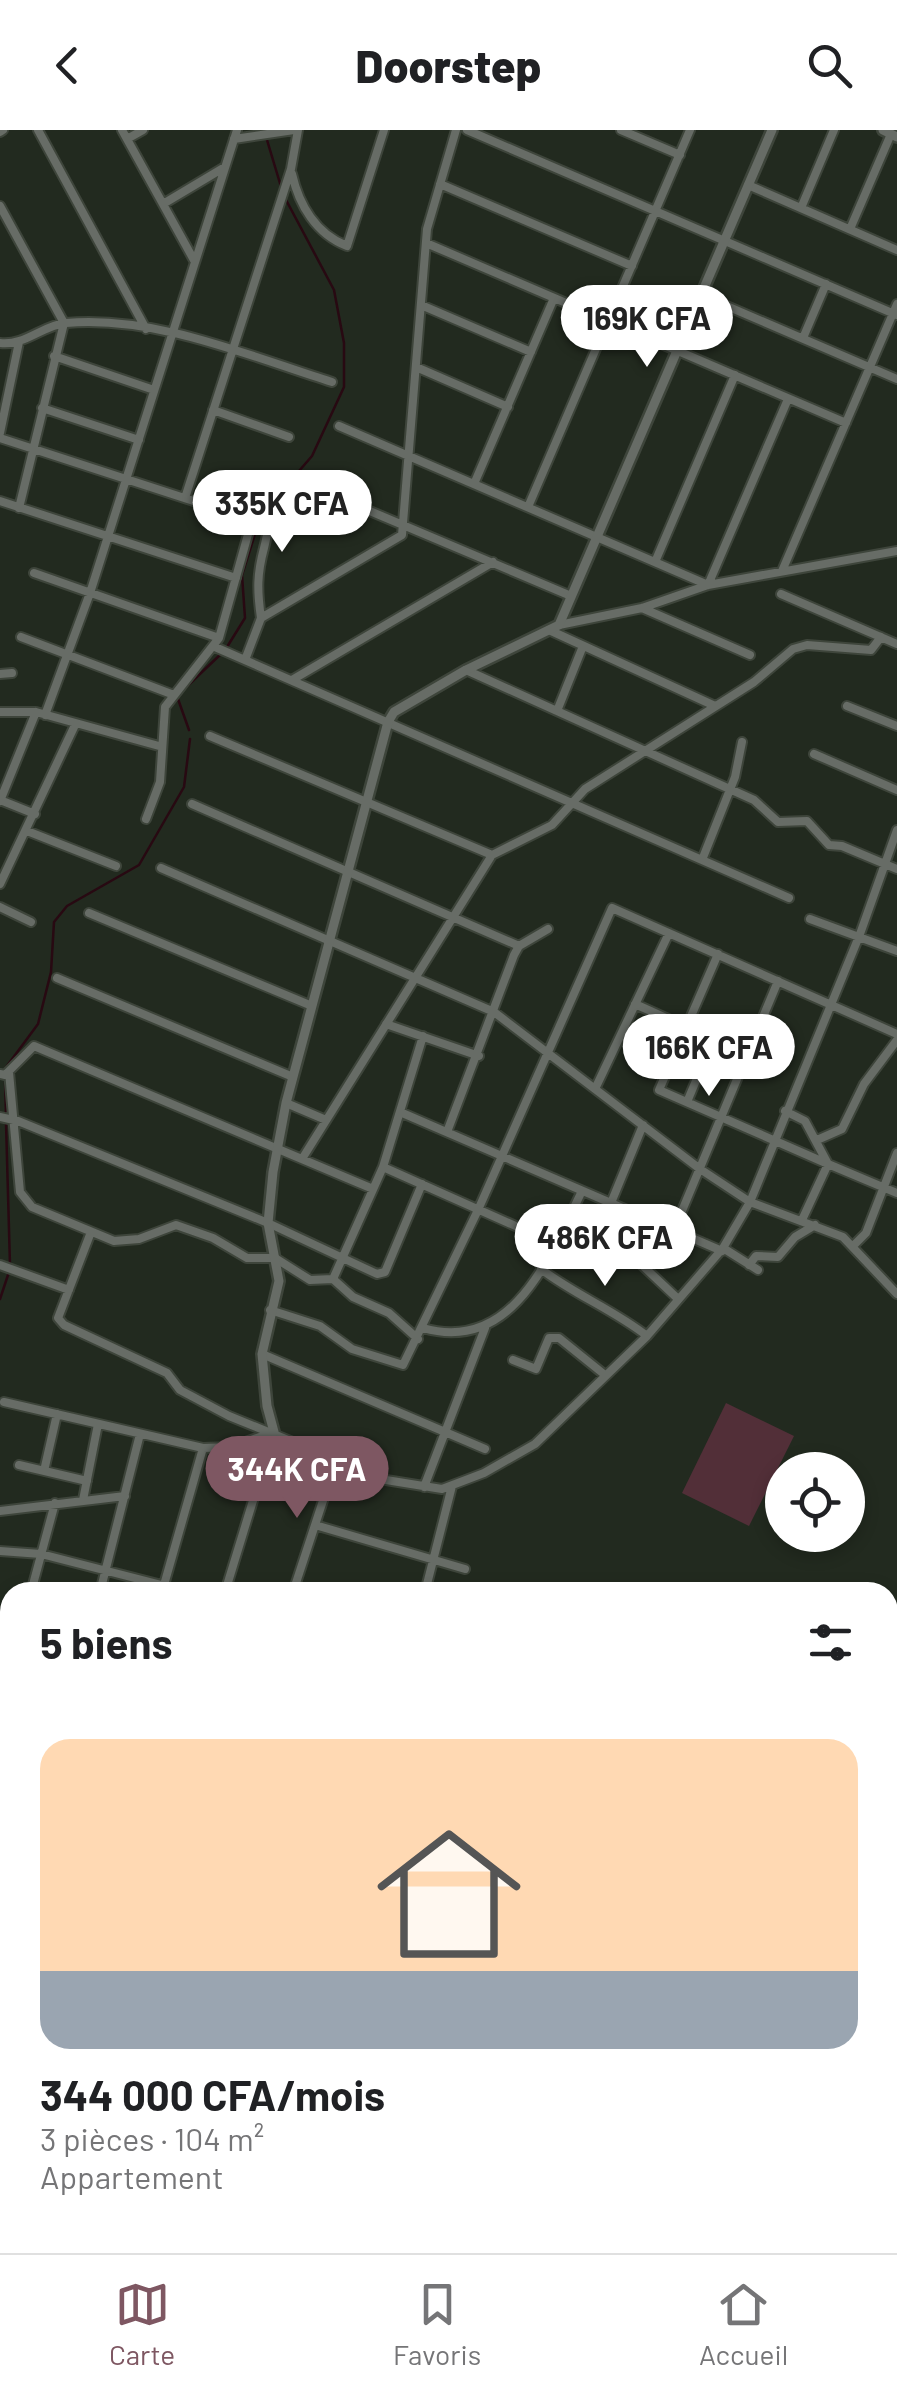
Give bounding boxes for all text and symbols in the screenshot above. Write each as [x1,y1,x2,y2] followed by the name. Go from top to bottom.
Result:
[40,38,95,93] icon: back
[356,38,541,92] text: Doorstep
[802,38,857,93] icon: search
[544,285,750,370] pin: 169K CFA
[583,298,711,336] text: 169K CFA
[179,470,385,555] pin: 335K CFA
[215,483,349,521] text: 335K CFA
[606,1014,812,1099] pin: 166K CFA
[645,1027,773,1065] text: 166K CFA
[502,1204,708,1289] pin: 486K CFA
[537,1217,673,1255] text: 486K CFA
[194,1436,400,1521] pin: 344K CFA
[228,1449,366,1487] text: 344K CFA
[765,1452,865,1552] map controls
[765,1452,865,1552] button: locate
[803,1615,858,1670] icon: filters
[40,1617,173,1667] text: 5 biens
[359,1804,539,1984] icon: home
[40,2069,385,2119] text: 344 000 CFA/mois
[40,2119,264,2157] text: 3 pièces · 104 m²
[40,2157,224,2195] text: Appartement
[109,2277,175,2371] tab: Carte
[393,2277,481,2371] tab: Favoris
[699,2277,788,2371] tab: Accueil

